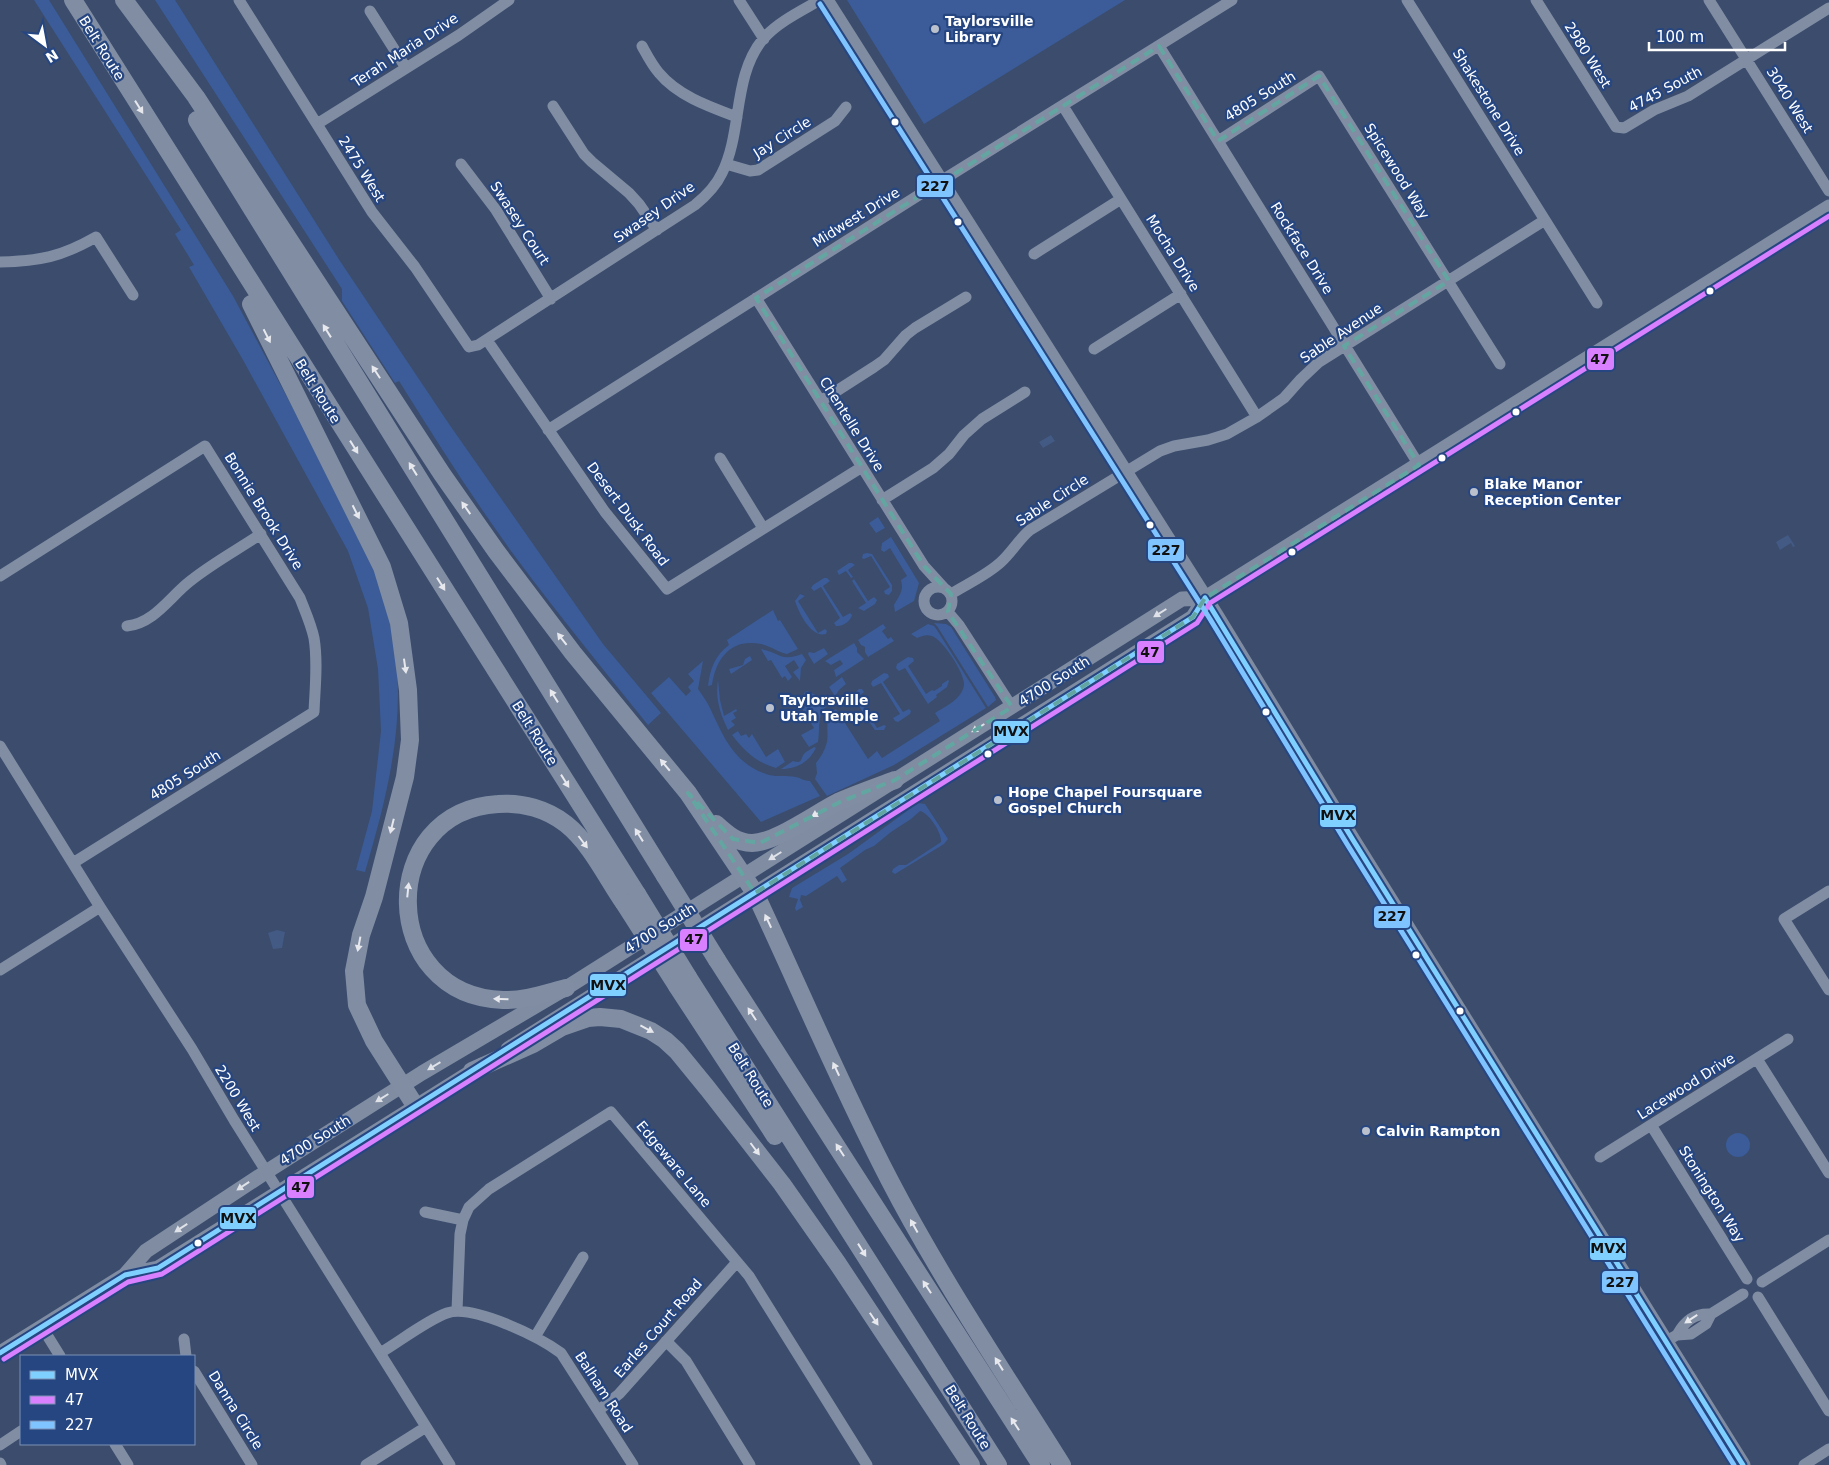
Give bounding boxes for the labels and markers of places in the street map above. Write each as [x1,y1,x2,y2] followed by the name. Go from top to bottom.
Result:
[945,13,1034,45] place label: Taylorsville Library
[929,23,941,35] marker: Taylorsville Library
[890,117,900,127] unlabelled marker
[953,217,963,227] unlabelled marker
[1705,286,1715,296] unlabelled marker
[1511,407,1521,417] unlabelled marker
[1437,453,1447,463] unlabelled marker
[1484,476,1621,508] place label: Blake Manor Reception Center
[1468,486,1480,498] marker: Blake Manor Reception Center
[1145,520,1155,530] unlabelled marker
[1287,547,1297,557] unlabelled marker
[780,692,878,724] place label: Taylorsville Utah Temple
[764,702,776,714] marker: Taylorsville Utah Temple
[1261,707,1271,717] unlabelled marker
[983,749,993,759] unlabelled marker
[1008,784,1202,816] place label: Hope Chapel Foursquare Gospel Church
[992,794,1004,806] marker: Hope Chapel Foursquare Gospel Church
[1411,950,1421,960] unlabelled marker
[1455,1006,1465,1016] unlabelled marker
[1376,1123,1500,1139] place label: Calvin Rampton
[1360,1125,1372,1137] marker: Calvin Rampton
[193,1238,203,1248] unlabelled marker

